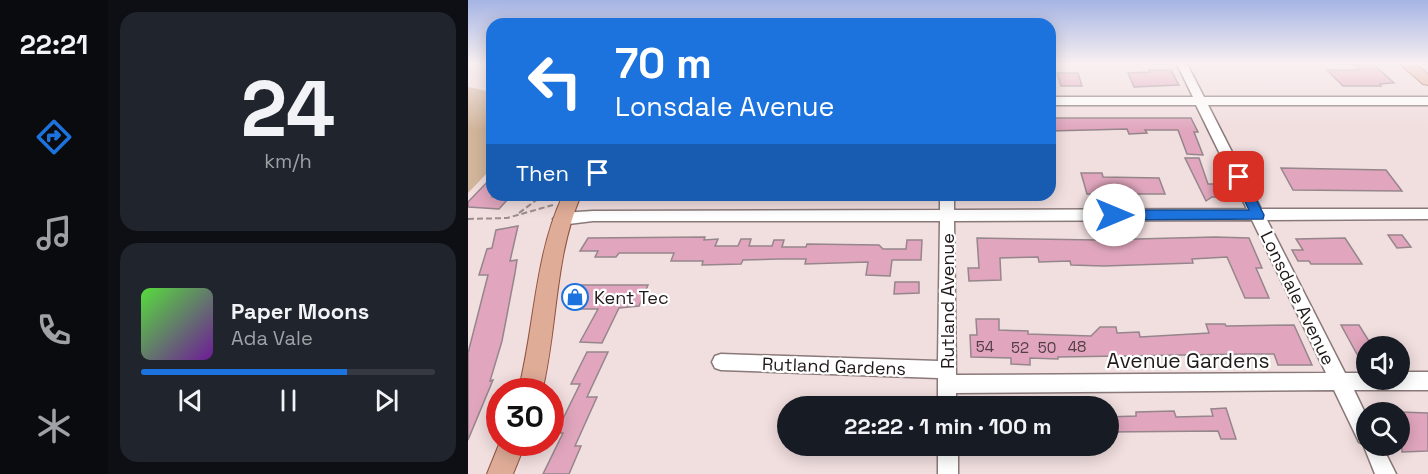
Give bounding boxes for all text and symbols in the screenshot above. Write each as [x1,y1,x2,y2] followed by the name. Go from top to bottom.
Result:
[20,27,88,62] text: 22:21
[615,37,712,90] text: 70 m
[516,42,594,120] icon: left
[241,59,335,159] text: 24
[615,89,835,124] text: Lonsdale Avenue
[33,116,75,158] icon: directions
[264,148,312,174] text: km/h
[1213,151,1264,202] pin
[581,156,614,189] icon: arrive
[516,159,569,187] text: Then
[1222,160,1255,193] icon: arrive
[1082,183,1146,247] position arrow
[33,212,75,254] icon: music
[1256,227,1340,369] street label: Lonsdale Avenue
[936,233,959,369] street label: Rutland Avenue
[560,282,590,312] shop icon: Kent Tec
[594,286,669,309] place label: Kent Tec
[231,297,369,325] text: Paper Moons
[33,309,75,351] icon: phone
[231,325,313,351] text: Ada Vale
[1356,336,1410,456] map controls
[1356,336,1410,390] button: sound
[976,337,994,356] house number: 54
[1068,337,1086,356] house number: 48
[1011,338,1029,357] house number: 52
[1038,338,1056,357] house number: 50
[1107,347,1269,374] street label: Avenue Gardens
[762,352,906,380] street label: Rutland Gardens
[486,378,564,456] speed limit sign: 30
[174,384,207,417] icon: previous
[272,384,305,417] icon: pause
[370,384,403,417] icon: next
[1356,402,1410,456] button: search
[33,405,75,447] icon: climate
[844,412,1052,440] text: 22:22 · 1 min · 100 m

